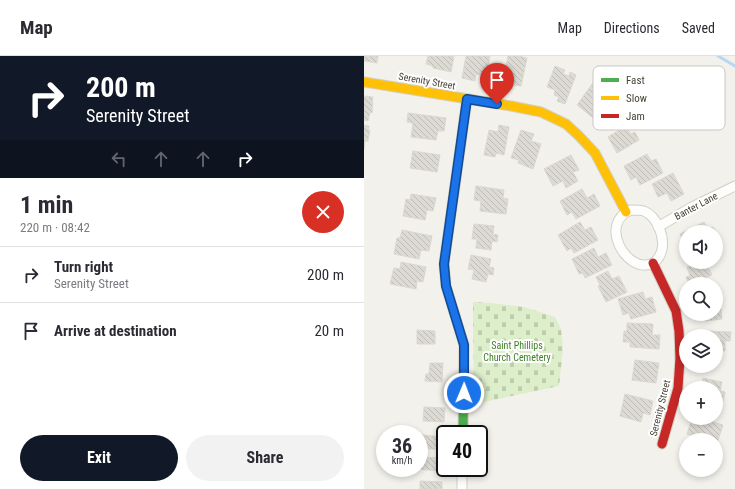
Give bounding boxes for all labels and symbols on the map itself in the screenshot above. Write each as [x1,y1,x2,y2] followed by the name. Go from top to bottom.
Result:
[480,63,514,104] pin
[593,66,725,130] legend
[398,71,456,91] street label: Serenity Street
[626,74,645,87] text: Fast
[626,92,647,105] text: Slow
[626,110,645,123] text: Jam
[673,190,720,222] street label: Banter Lane
[483,340,551,363] park label: Saint Phillips Church Cemetery
[443,372,485,414] position arrow
[648,379,672,437] street label: Serenity Street
[436,425,488,477] speed limit sign: 40

